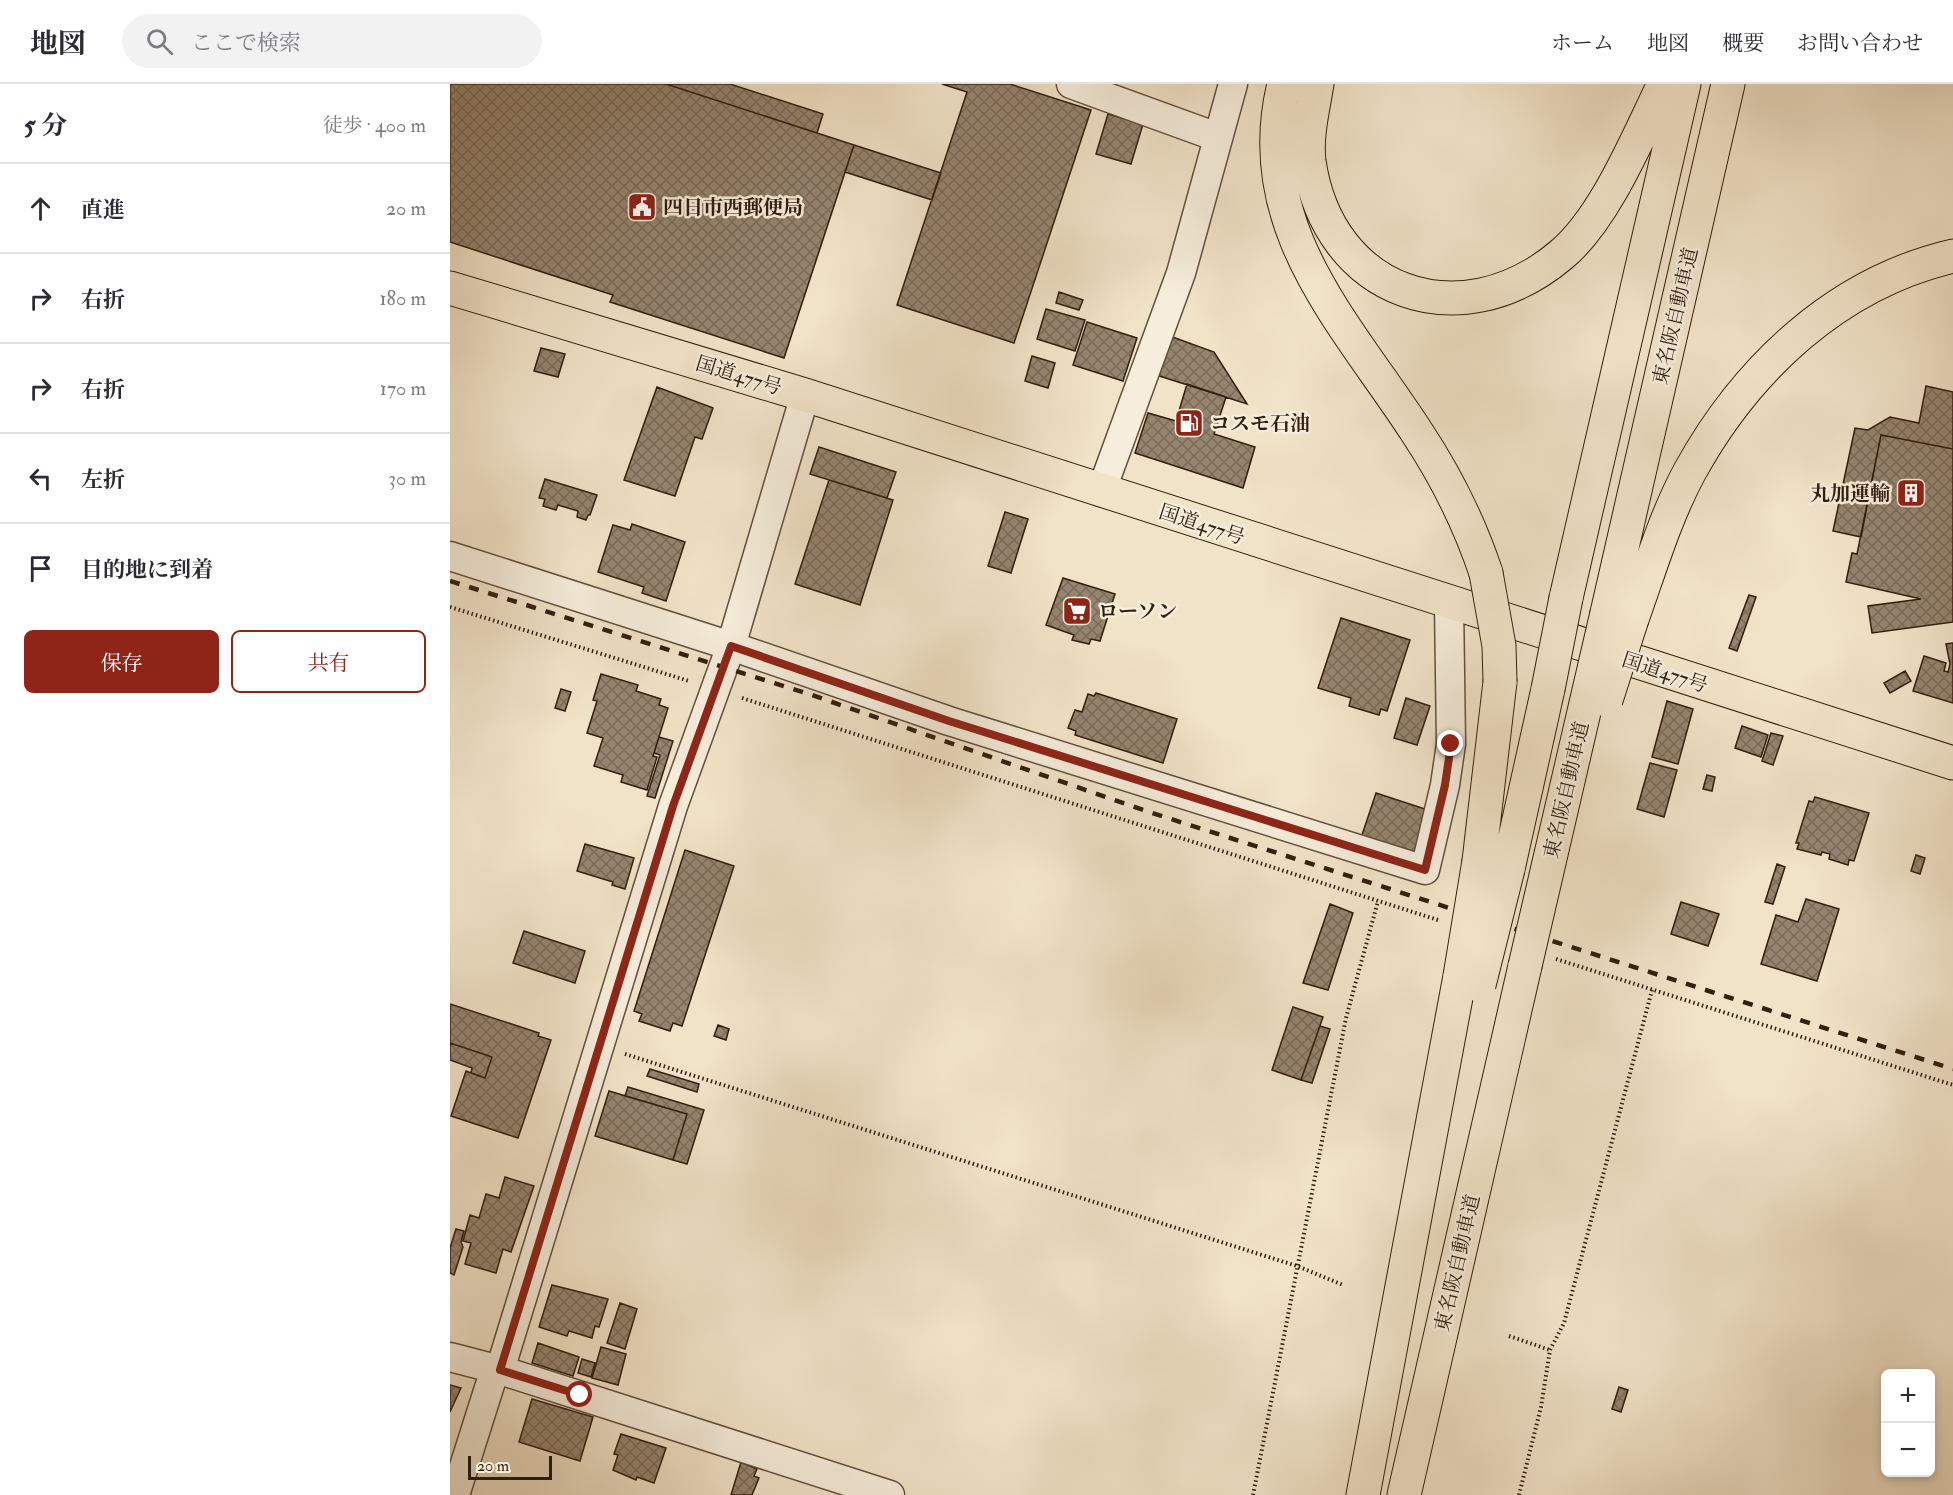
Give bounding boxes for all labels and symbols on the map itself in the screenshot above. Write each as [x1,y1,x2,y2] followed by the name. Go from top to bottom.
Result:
[626,191,658,223] public building icon: 四日市西郵便局
[663,195,803,220] place label: 四日市西郵便局
[1648,245,1703,387] street label: 東名阪自動車道
[693,351,785,400] street label: 国道477号
[1173,407,1205,439] fuel station icon: コスモ石油
[1210,411,1310,436] place label: コスモ石油
[1895,477,1927,509] building icon: 丸加運輸
[1810,481,1890,506] place label: 丸加運輸
[1156,499,1248,550] street label: 国道477号
[1061,595,1093,627] supermarket icon: ローソン
[1098,599,1177,624] place label: ローソン
[1619,647,1711,698] street label: 国道477号
[1539,719,1594,861] street label: 東名阪自動車道
[1437,730,1463,756] route end
[1430,1192,1485,1334] street label: 東名阪自動車道
[566,1381,592,1407] route start
[468,1453,552,1480] scale bar

